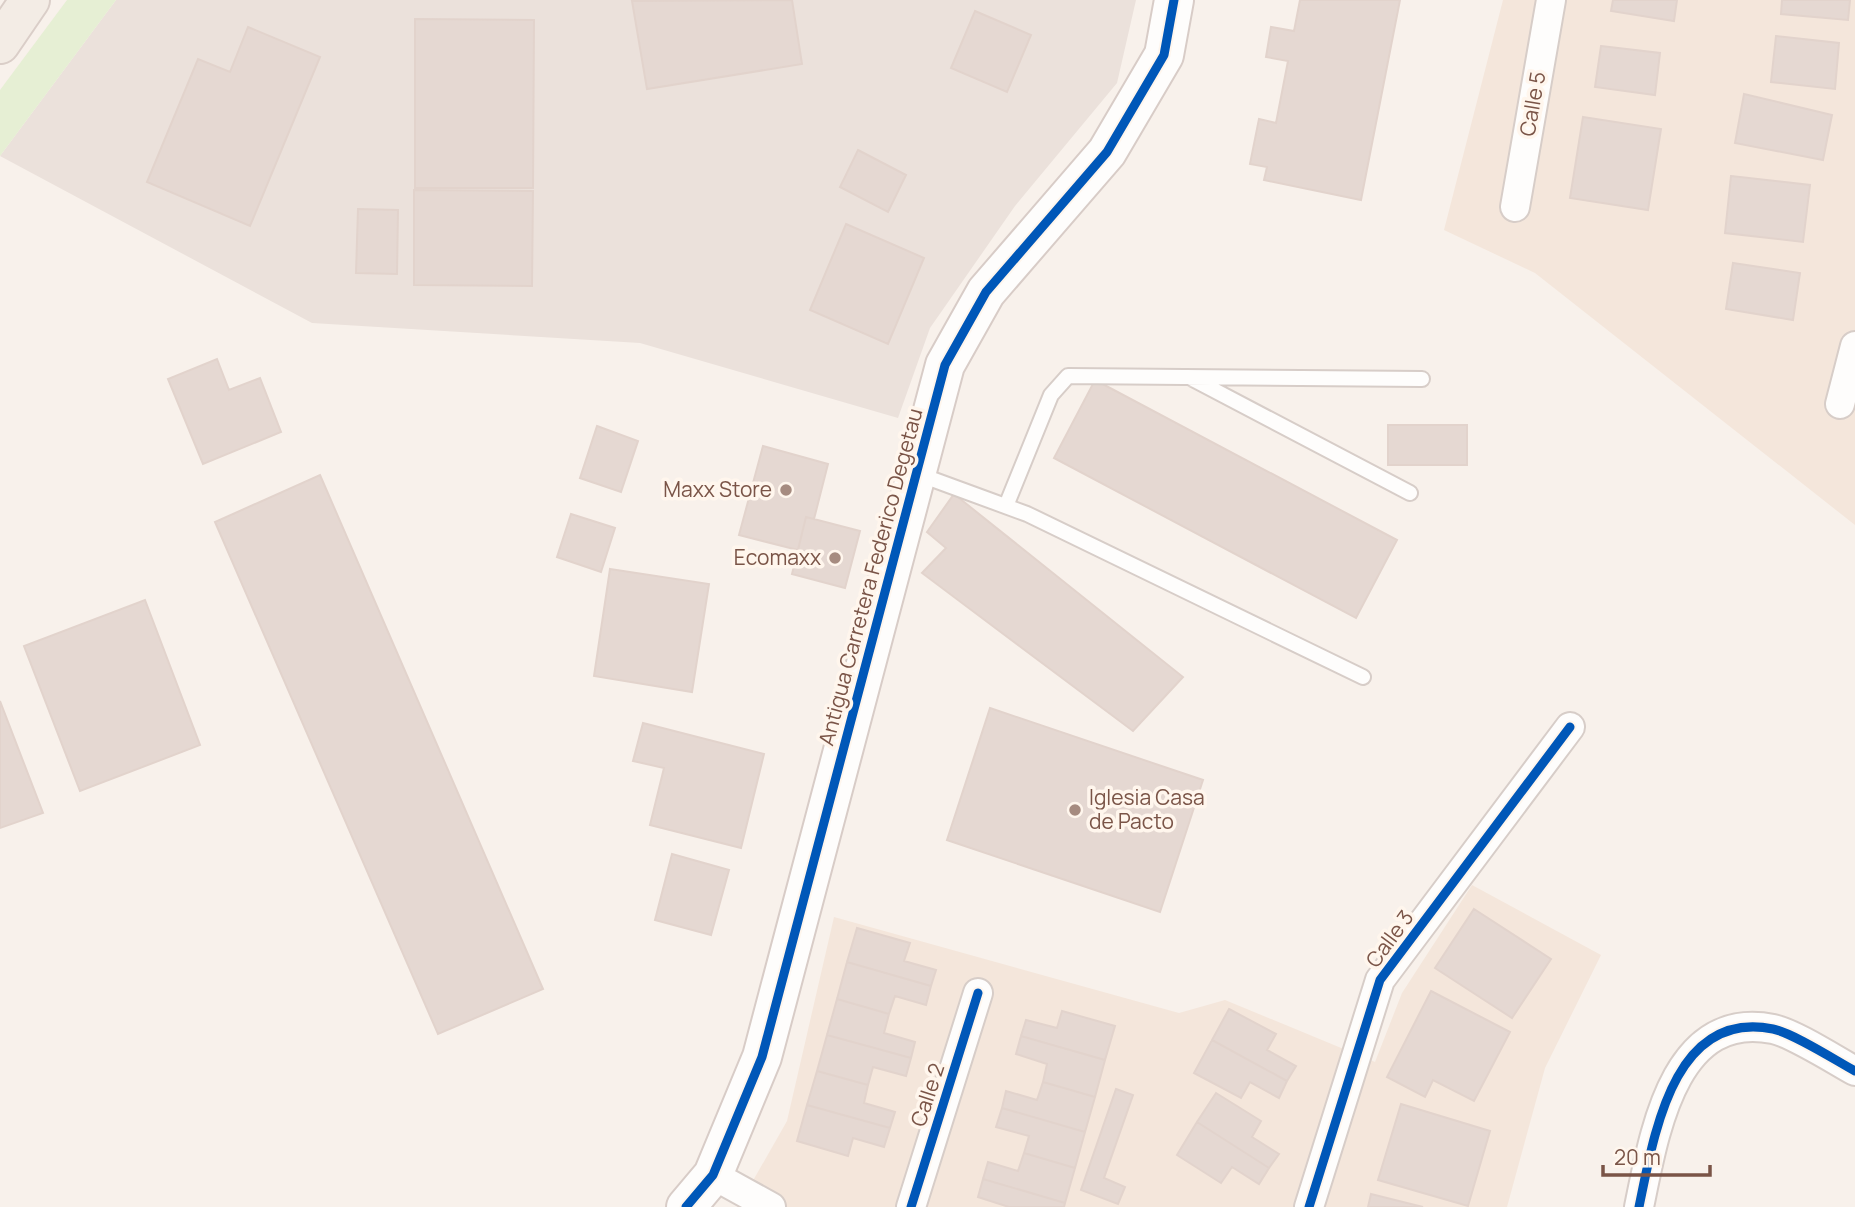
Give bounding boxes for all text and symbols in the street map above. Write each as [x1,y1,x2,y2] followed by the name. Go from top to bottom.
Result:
[1513,69,1551,138] street label: Calle 5
[811,405,929,749] street label: Antigua Carretera Federico Degetau
[663,475,772,503] place label: Maxx Store
[778,482,794,498] marker: Maxx Store
[734,543,821,571] place label: Ecomaxx
[827,550,843,566] marker: Ecomaxx
[1089,783,1205,835] place label: Iglesia Casa de Pacto
[1067,802,1083,818] marker: Iglesia Casa de Pacto
[1359,904,1420,973] street label: Calle 3
[904,1059,950,1130] street label: Calle 2
[1603,1134,1710,1178] scale bar
[1614,1143,1661,1171] text: 20 m

